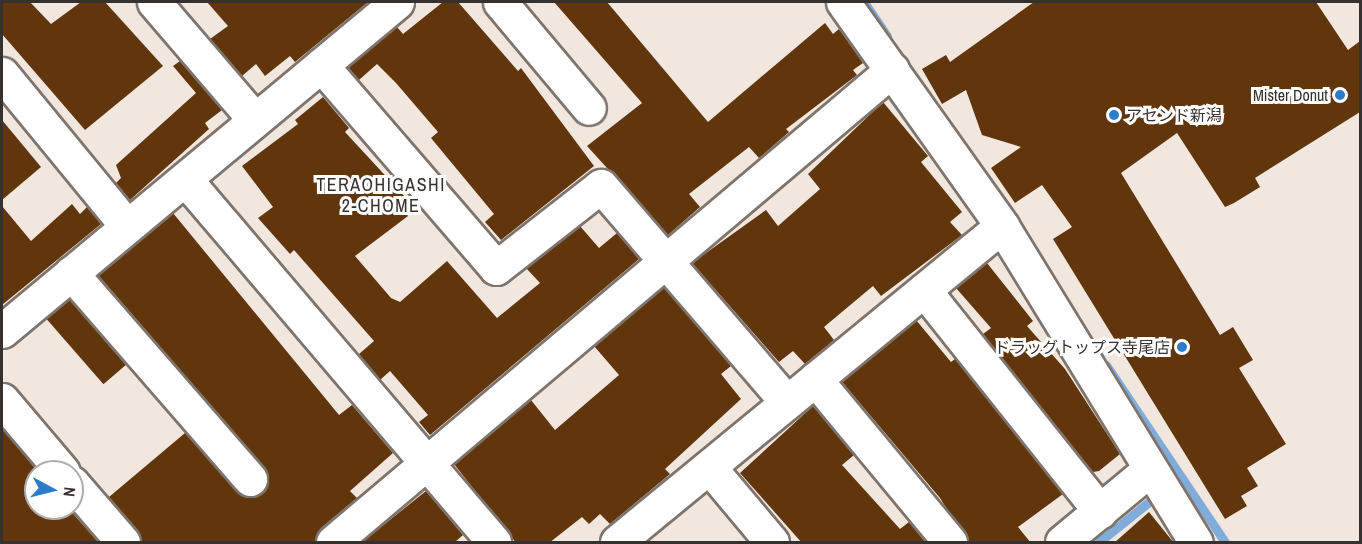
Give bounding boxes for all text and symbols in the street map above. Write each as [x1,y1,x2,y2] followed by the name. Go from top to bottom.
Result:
[1253,85,1328,105] place label: Mister Donut
[1333,88,1347,102] marker: Mister Donut
[1126,105,1222,125] place label: アセンド新潟
[1107,108,1121,122] marker: アセンド新潟
[316,175,446,218] district label: TERAOHIGASHI 2-CHOME
[994,337,1170,357] place label: ドラッグトップス寺尾店
[1175,340,1189,354] marker: ドラッグトップス寺尾店
[24,460,84,520] north arrow
[58,486,81,498] text: N

